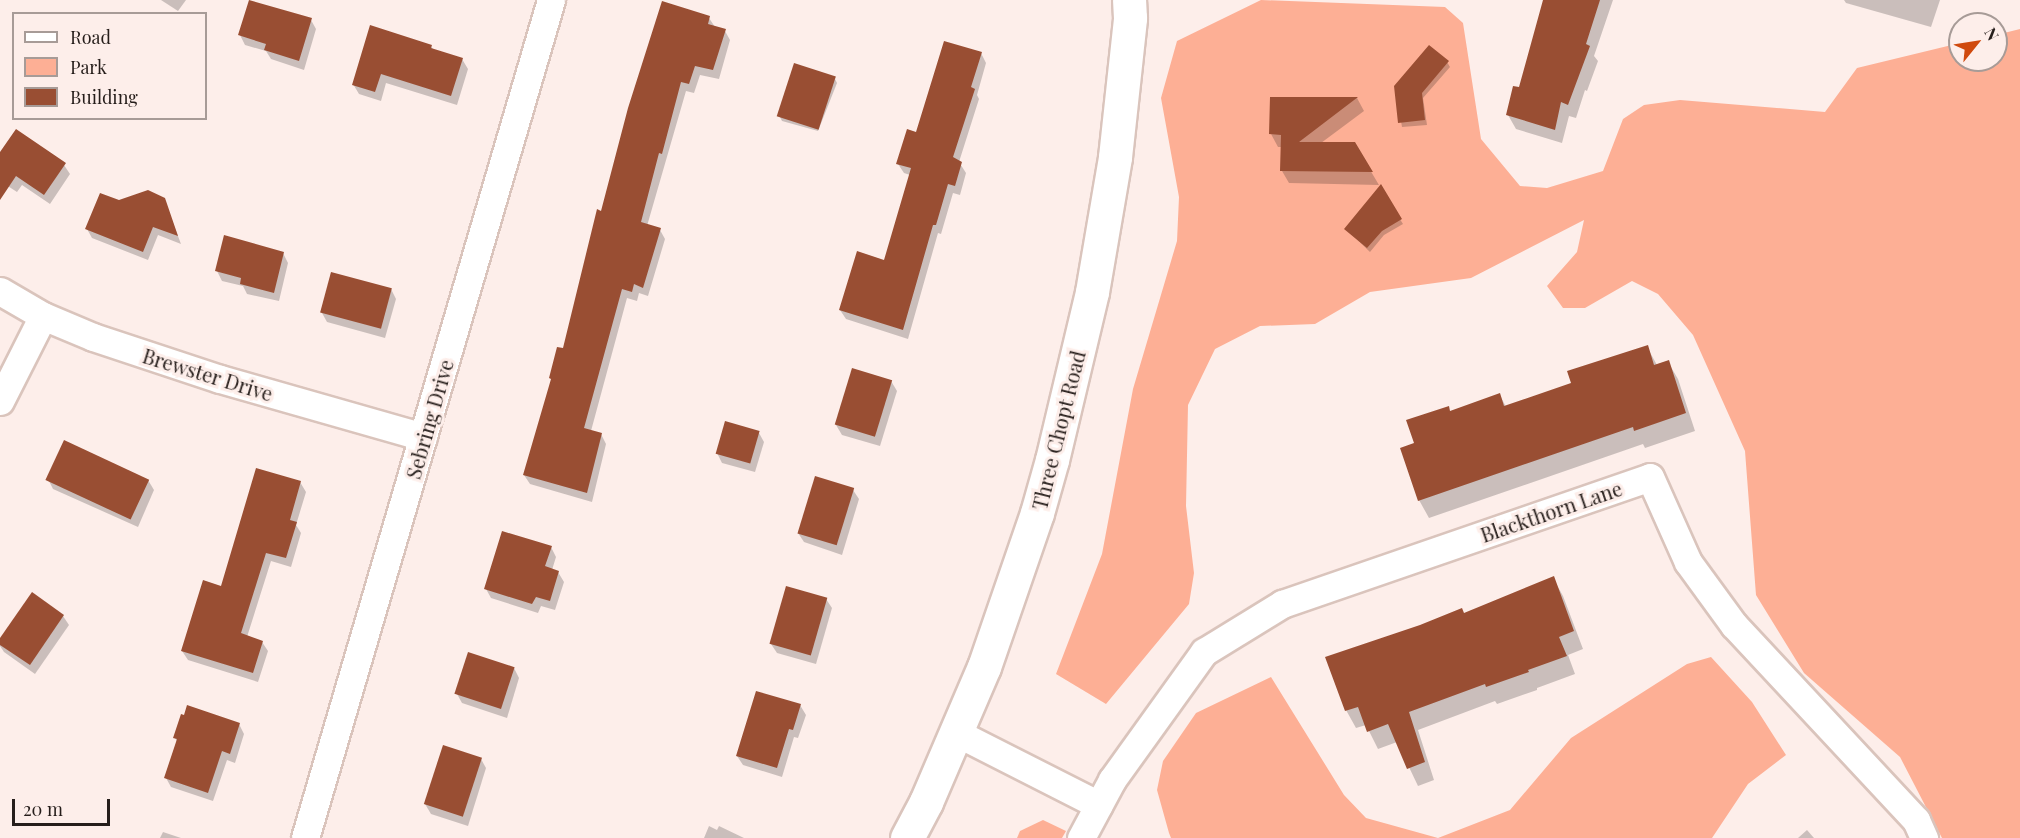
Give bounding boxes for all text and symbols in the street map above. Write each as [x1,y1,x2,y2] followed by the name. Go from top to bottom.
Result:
[12,12,207,120] legend
[1948,12,2008,72] north arrow
[1980,23,2004,44] text: N
[70,25,111,49] text: Road
[70,55,107,79] text: Park
[70,85,138,109] text: Building
[140,343,276,405] street label: Brewster Drive
[1027,348,1089,512] street label: Three Chopt Road
[400,356,458,482] street label: Sebring Drive
[1477,476,1625,546] street label: Blackthorn Lane
[15,787,112,825] scale bar
[23,797,63,821] text: 20 m

